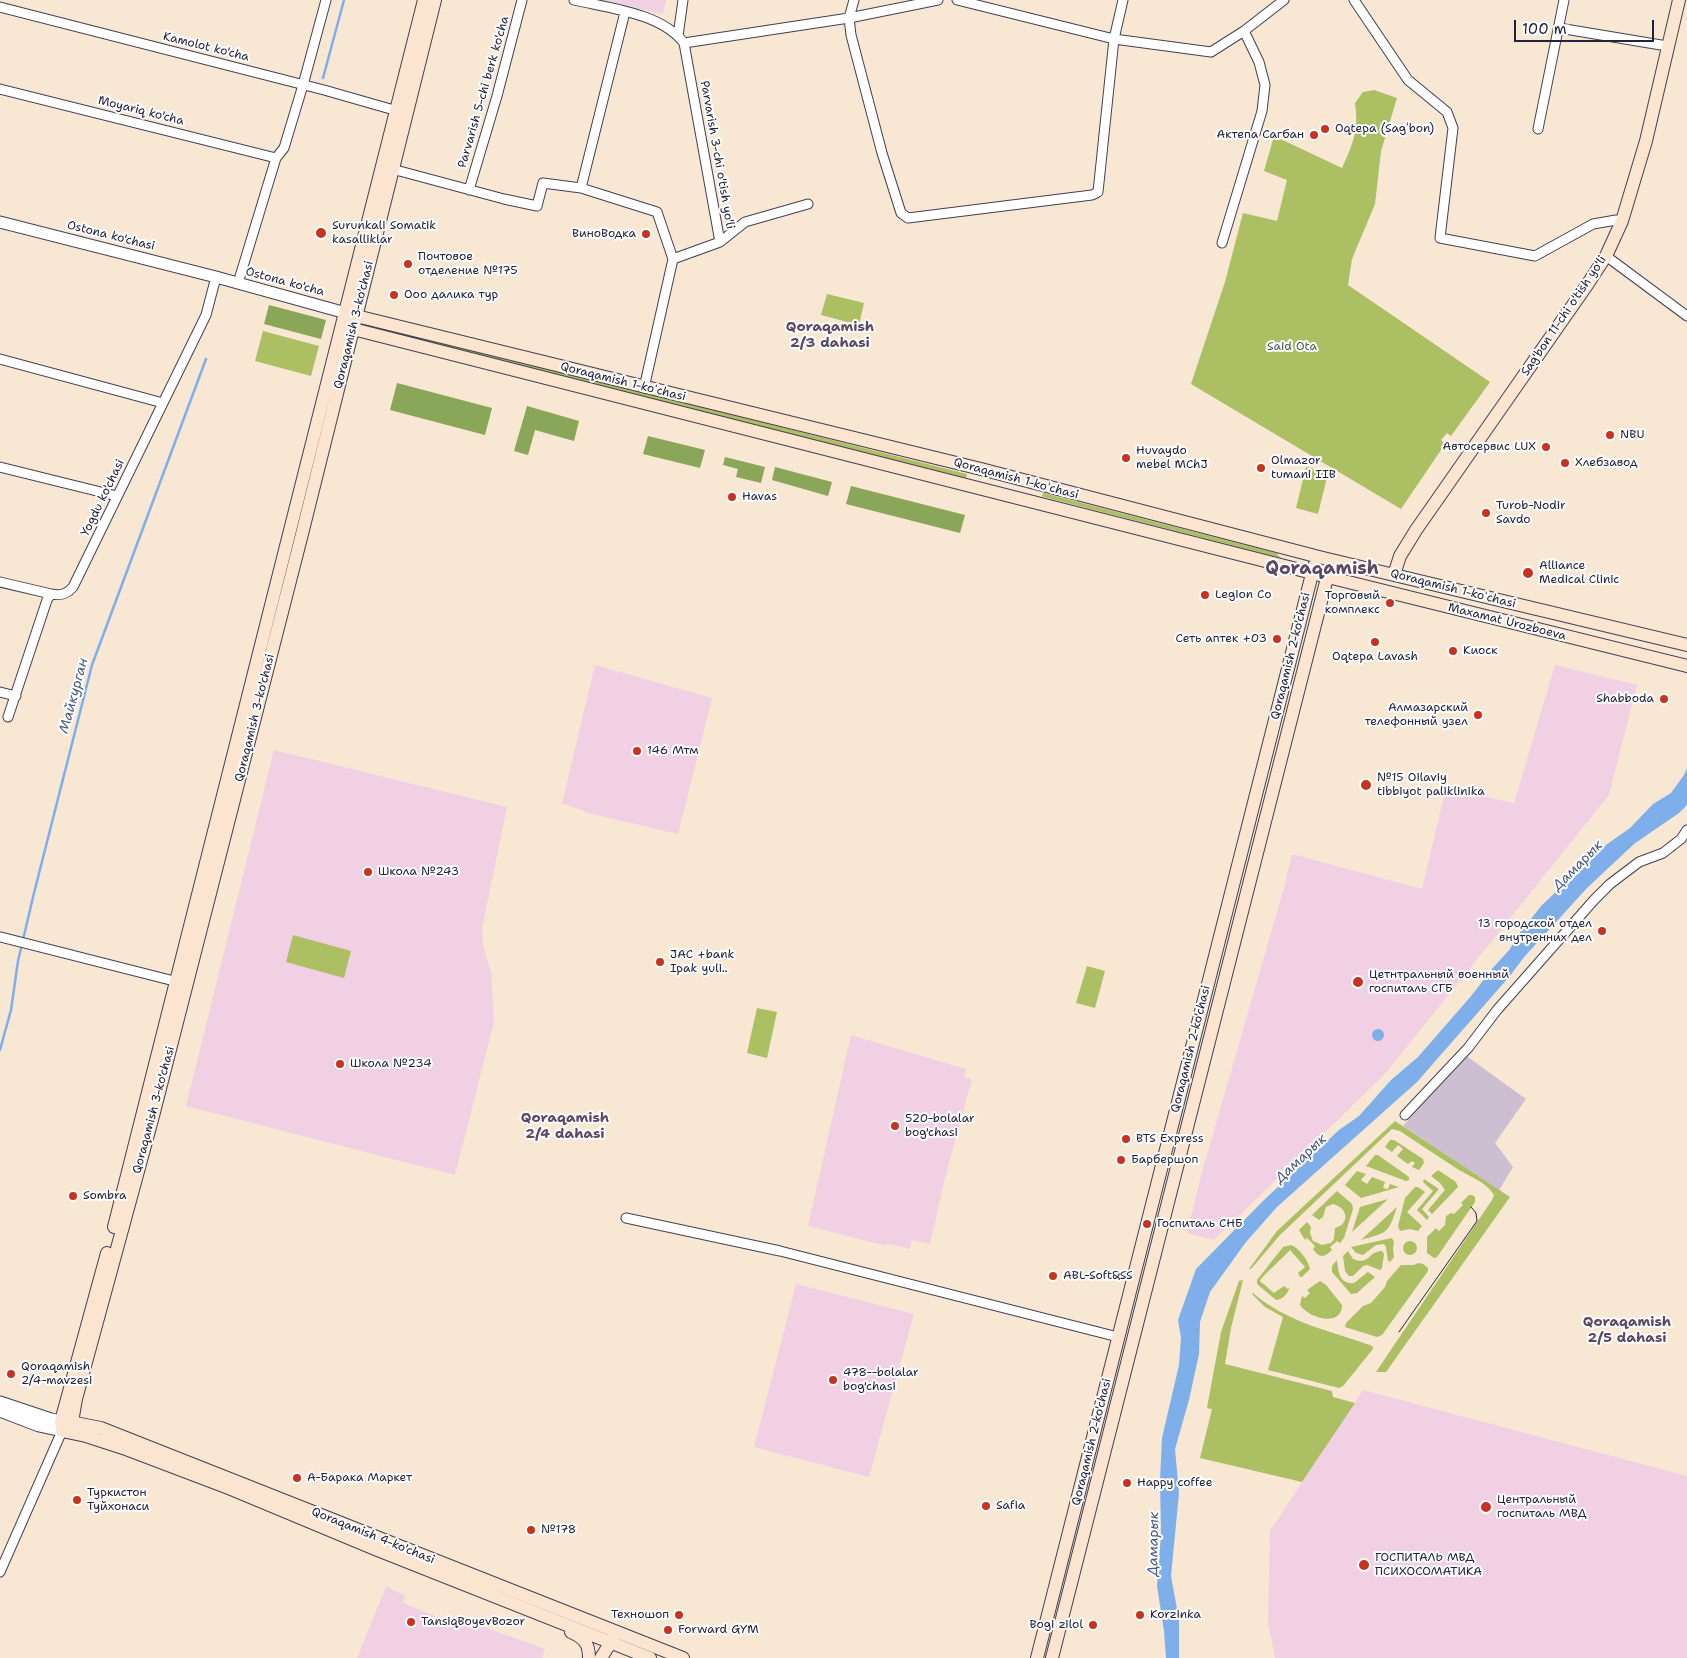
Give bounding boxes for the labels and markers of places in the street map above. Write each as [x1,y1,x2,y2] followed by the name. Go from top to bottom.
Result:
[1335,122,1434,136] place label: Oqtepa (Sagʻbon)
[1319,123,1331,135] marker: Oqtepa (Sagʻbon)
[1216,128,1304,142] place label: Актепа Сагбан
[1308,129,1320,141] marker: Актепа Сагбан
[332,219,436,247] place label: Surunkali Somatik kasalliklar
[314,226,328,240] marker: Surunkali Somatik kasalliklar
[572,227,636,241] place label: ВиноВодка
[640,228,652,240] marker: ВиноВодка
[418,250,518,278] place label: Почтовое отделение №175
[402,258,414,270] marker: Почтовое отделение №175
[404,288,498,302] place label: Ооо далика тур
[388,289,400,301] marker: Ооо далика тур
[1620,428,1644,442] place label: NBU
[1604,429,1616,441] marker: NBU
[1442,440,1536,454] place label: Автосервис LUX
[1540,441,1552,453] marker: Автосервис LUX
[1136,444,1208,472] place label: Huvaydo mebel MChJ
[1120,452,1132,464] marker: Huvaydo mebel MChJ
[1271,454,1336,482] place label: Olmazor tumani IIB
[1575,456,1638,470] place label: Хлебзавод
[1559,457,1571,469] marker: Хлебзавод
[1255,462,1267,474] marker: Olmazor tumani IIB
[742,490,777,504] place label: Havas
[726,491,738,503] marker: Havas
[1496,499,1566,527] place label: Turob-Nodir Savdo
[1480,507,1492,519] marker: Turob-Nodir Savdo
[1539,559,1619,587] place label: Alliance Medical Clinic
[1521,566,1535,580] marker: Alliance Medical Clinic
[1215,588,1271,602] place label: Legion Co
[1199,589,1211,601] marker: Legion Co
[1325,589,1380,617] place label: Торговый комплекс
[1384,597,1396,609] marker: Торговый комплекс
[1176,632,1267,646] place label: Сеть аптек +03
[1271,633,1283,645] marker: Сеть аптек +03
[1369,636,1381,648] marker: Oqtepa Lavash
[1463,644,1498,658] place label: Киоск
[1447,645,1459,657] marker: Киоск
[1332,650,1418,664] place label: Oqtepa Lavash
[1596,692,1654,706] place label: Shabboda
[1658,693,1670,705] marker: Shabboda
[1365,701,1468,729] place label: Алмазарский телефонный узел
[1472,709,1484,721] marker: Алмазарский телефонный узел
[647,744,699,758] place label: 146 Мтм
[631,745,643,757] marker: 146 Мтм
[1377,771,1485,799] place label: №15 Oilaviy tibbiyot paliklinika
[1359,778,1373,792] marker: №15 Oilaviy tibbiyot paliklinika
[378,865,459,879] place label: Школа №243
[362,866,374,878] marker: Школа №243
[1478,917,1592,945] place label: 13 городской отдел внутренних дел
[1596,925,1608,937] marker: 13 городской отдел внутренних дел
[670,948,734,976] place label: JAC +bank Ipak yuli..
[654,956,666,968] marker: JAC +bank Ipak yuli..
[1369,968,1509,996] place label: Цетнтральный военный госпиталь СГБ
[1351,975,1365,989] marker: Цетнтральный военный госпиталь СГБ
[350,1057,432,1071] place label: Школа №234
[334,1058,346,1070] marker: Школа №234
[905,1112,975,1140] place label: 520-bolalar bog'chasi
[889,1120,901,1132] marker: 520-bolalar bog'chasi
[1136,1132,1204,1146] place label: BTS Express
[1120,1133,1132,1145] marker: BTS Express
[1131,1153,1198,1167] place label: Барбершоп
[1115,1154,1127,1166] marker: Барбершоп
[83,1189,126,1203] place label: Sombra
[67,1190,79,1202] marker: Sombra
[1157,1217,1243,1231] place label: Госпиталь СНБ
[1141,1218,1153,1230] marker: Госпиталь СНБ
[1063,1269,1133,1283] place label: ABL-Soft&SS
[1047,1270,1059,1282] marker: ABL-Soft&SS
[21,1360,92,1388] place label: Qoraqamish 2/4-mavzesi
[843,1366,919,1394] place label: 478--bolalar bog'chasi
[5,1368,17,1380] marker: Qoraqamish 2/4-mavzesi
[827,1374,839,1386] marker: 478--bolalar bog'chasi
[307,1471,412,1485] place label: А-Барака Маркет
[291,1472,303,1484] marker: А-Барака Маркет
[1137,1476,1212,1490] place label: Happy coffee
[1121,1477,1133,1489] marker: Happy coffee
[87,1486,149,1514] place label: Туркистон Туйхонаси
[1497,1493,1586,1521] place label: Центральный госпиталь МВД
[71,1494,83,1506] marker: Туркистон Туйхонаси
[996,1499,1025,1513] place label: Safia
[980,1500,992,1512] marker: Safia
[1479,1500,1493,1514] marker: Центральный госпиталь МВД
[541,1523,576,1537] place label: №178
[525,1524,537,1536] marker: №178
[1375,1551,1482,1579] place label: ГОСПИТАЛЬ МВД ПСИХОСОМАТИКА
[1357,1558,1371,1572] marker: ГОСПИТАЛЬ МВД ПСИХОСОМАТИКА
[611,1608,669,1622] place label: Техношоп
[1150,1608,1201,1622] place label: Korzinka
[673,1609,685,1621] marker: Техношоп
[1134,1609,1146,1621] marker: Korzinka
[421,1615,525,1629] place label: TansiqBoyevBozor
[405,1616,417,1628] marker: TansiqBoyevBozor
[1029,1618,1083,1632] place label: Bogi zilol
[1087,1619,1099,1631] marker: Bogi zilol
[678,1623,759,1637] place label: Forward GYM
[662,1624,674,1636] marker: Forward GYM

